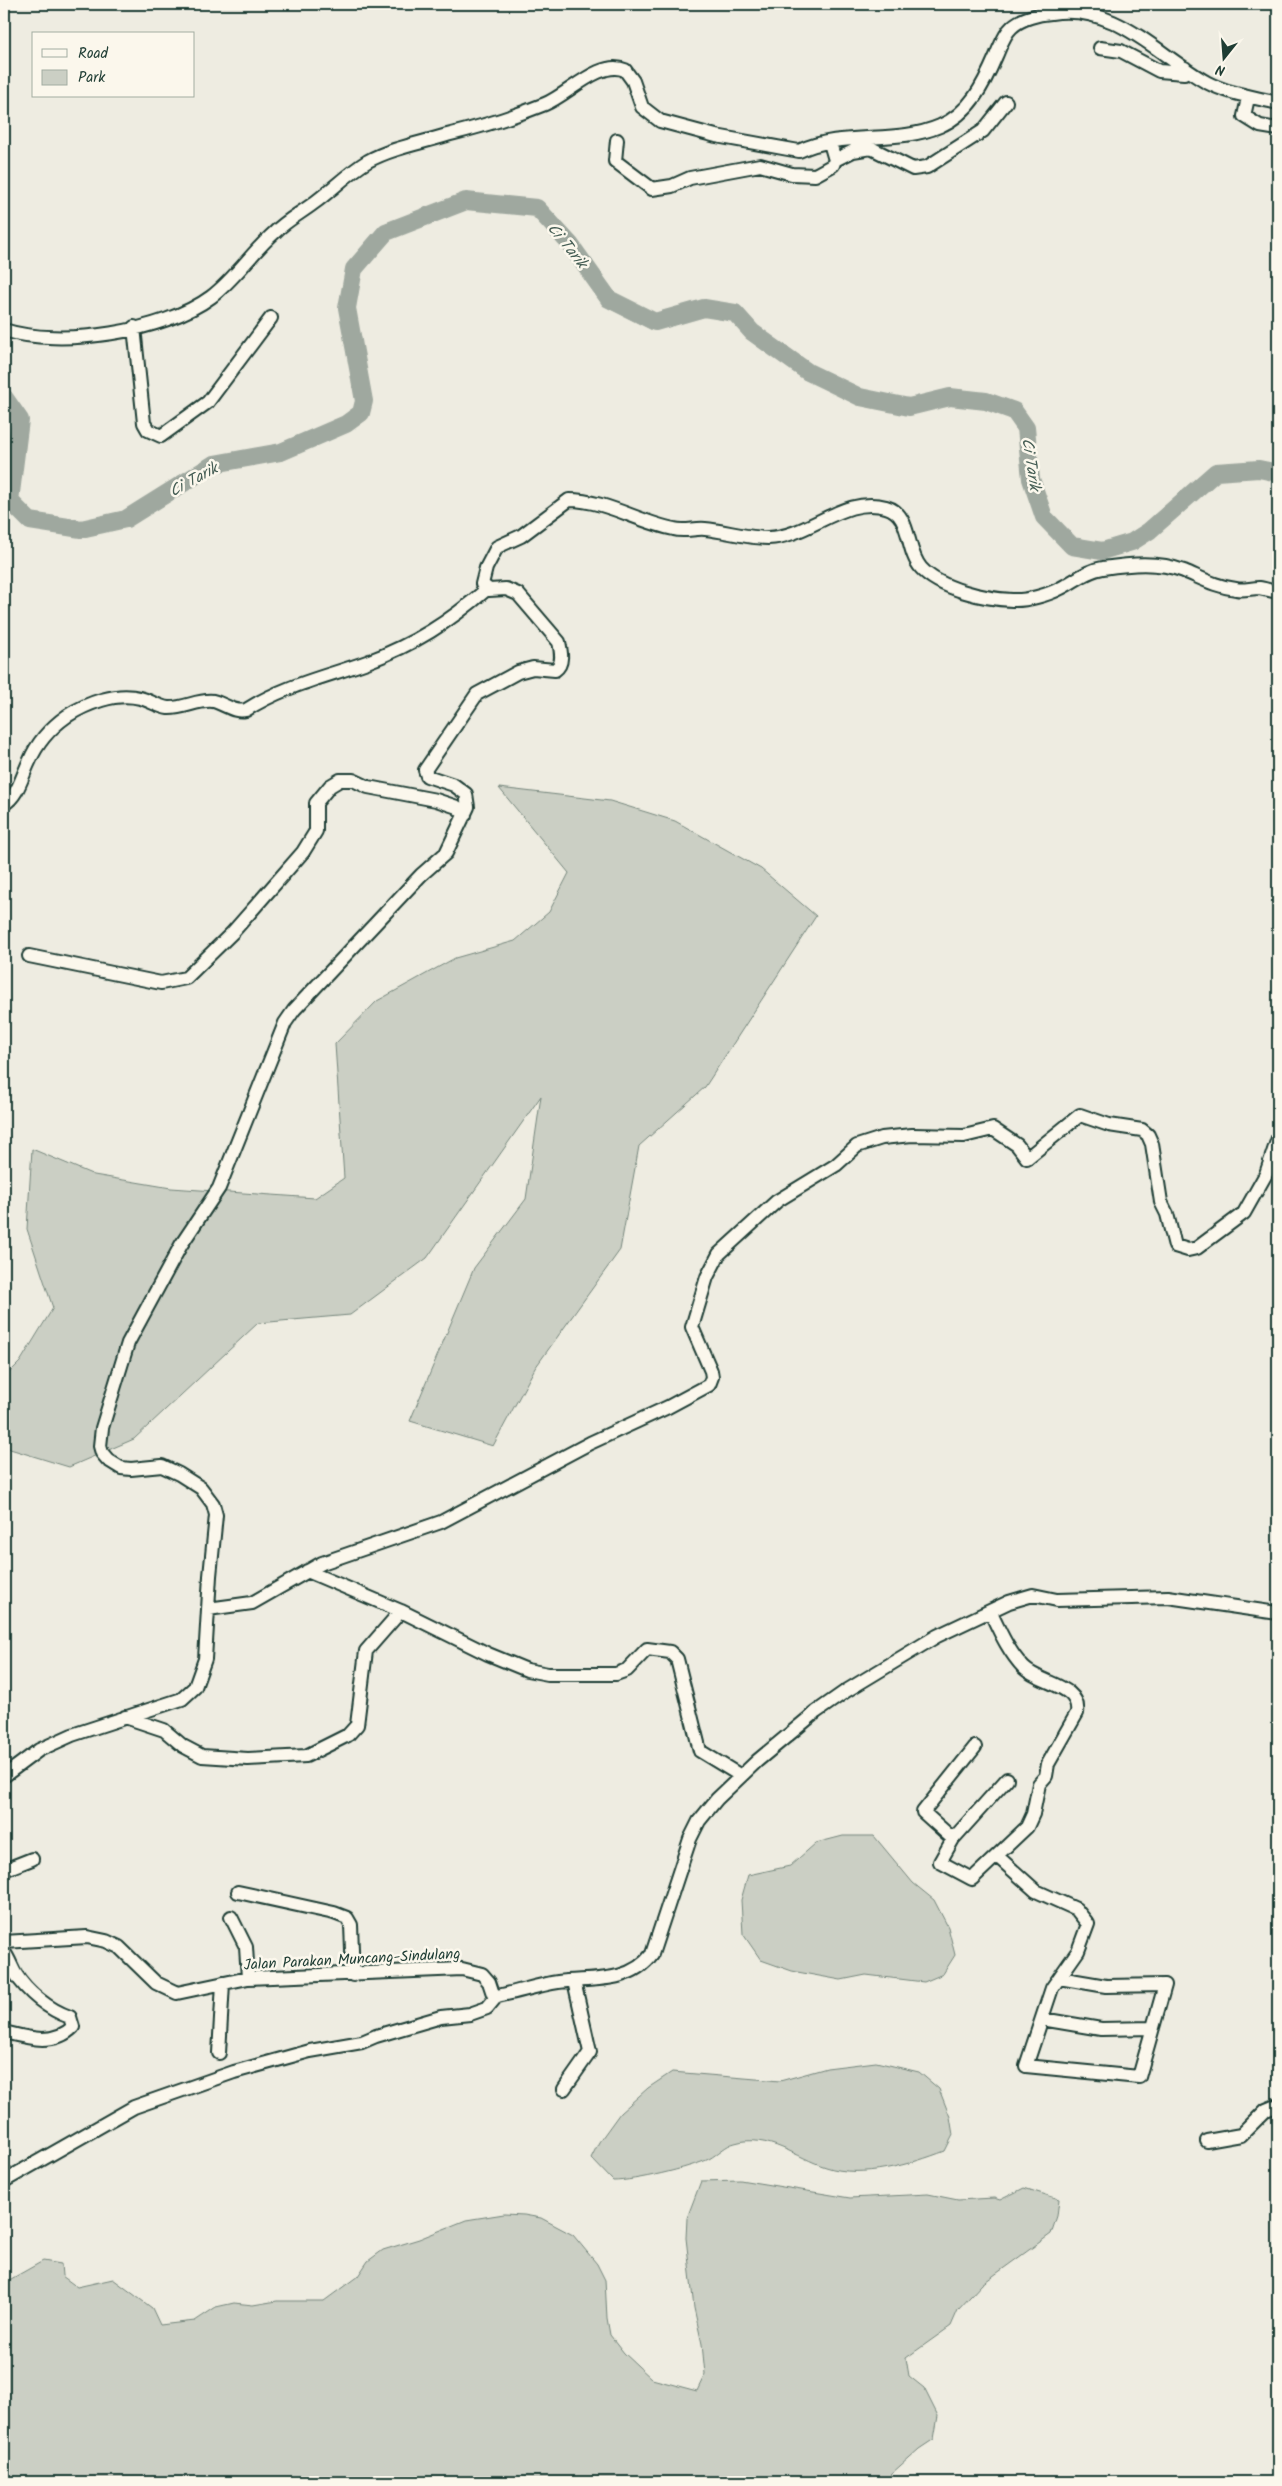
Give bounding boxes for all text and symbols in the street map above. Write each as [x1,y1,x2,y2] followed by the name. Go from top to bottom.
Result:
[32,32,195,98] legend
[1200,32,1250,82] north arrow
[78,42,109,66] text: Road
[1213,58,1228,81] text: N
[78,66,106,90] text: Park
[541,218,595,276] water label: Ci Tarik
[1014,436,1047,495] water label: Ci Tarik
[165,455,225,504] water label: Ci Tarik
[243,1942,461,1978] street label: Jalan Parakan Muncang-Sindulang

